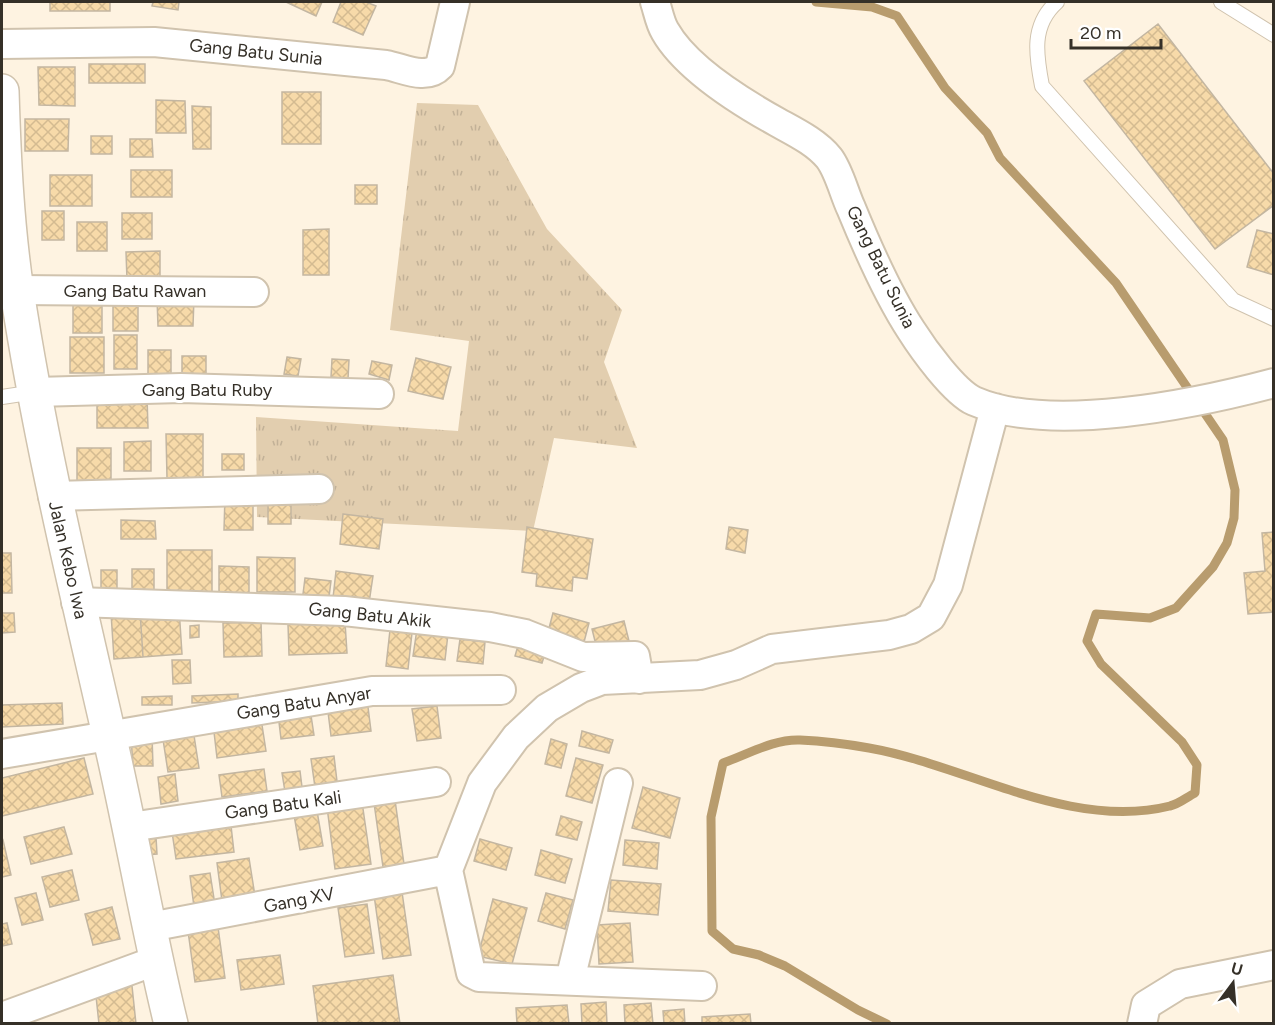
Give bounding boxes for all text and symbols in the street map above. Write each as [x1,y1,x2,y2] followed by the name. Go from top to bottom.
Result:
[1071,12,1161,50] scale bar
[1080,22,1121,44] text: 20 m
[188,34,324,70] street label: Gang Batu Sunia
[842,202,920,332] street label: Gang Batu Sunia
[64,280,206,302] street label: Gang Batu Rawan
[142,379,273,401] street label: Gang Batu Ruby
[44,499,92,621] street label: Jalan Kebo Iwa
[308,598,433,632] street label: Gang Batu Akik
[235,681,373,725] street label: Gang Batu Anyar
[223,786,343,824] street label: Gang Batu Kali
[262,882,337,918] street label: Gang XV
[1203,953,1263,1013] north arrow
[1229,958,1245,980] text: U

